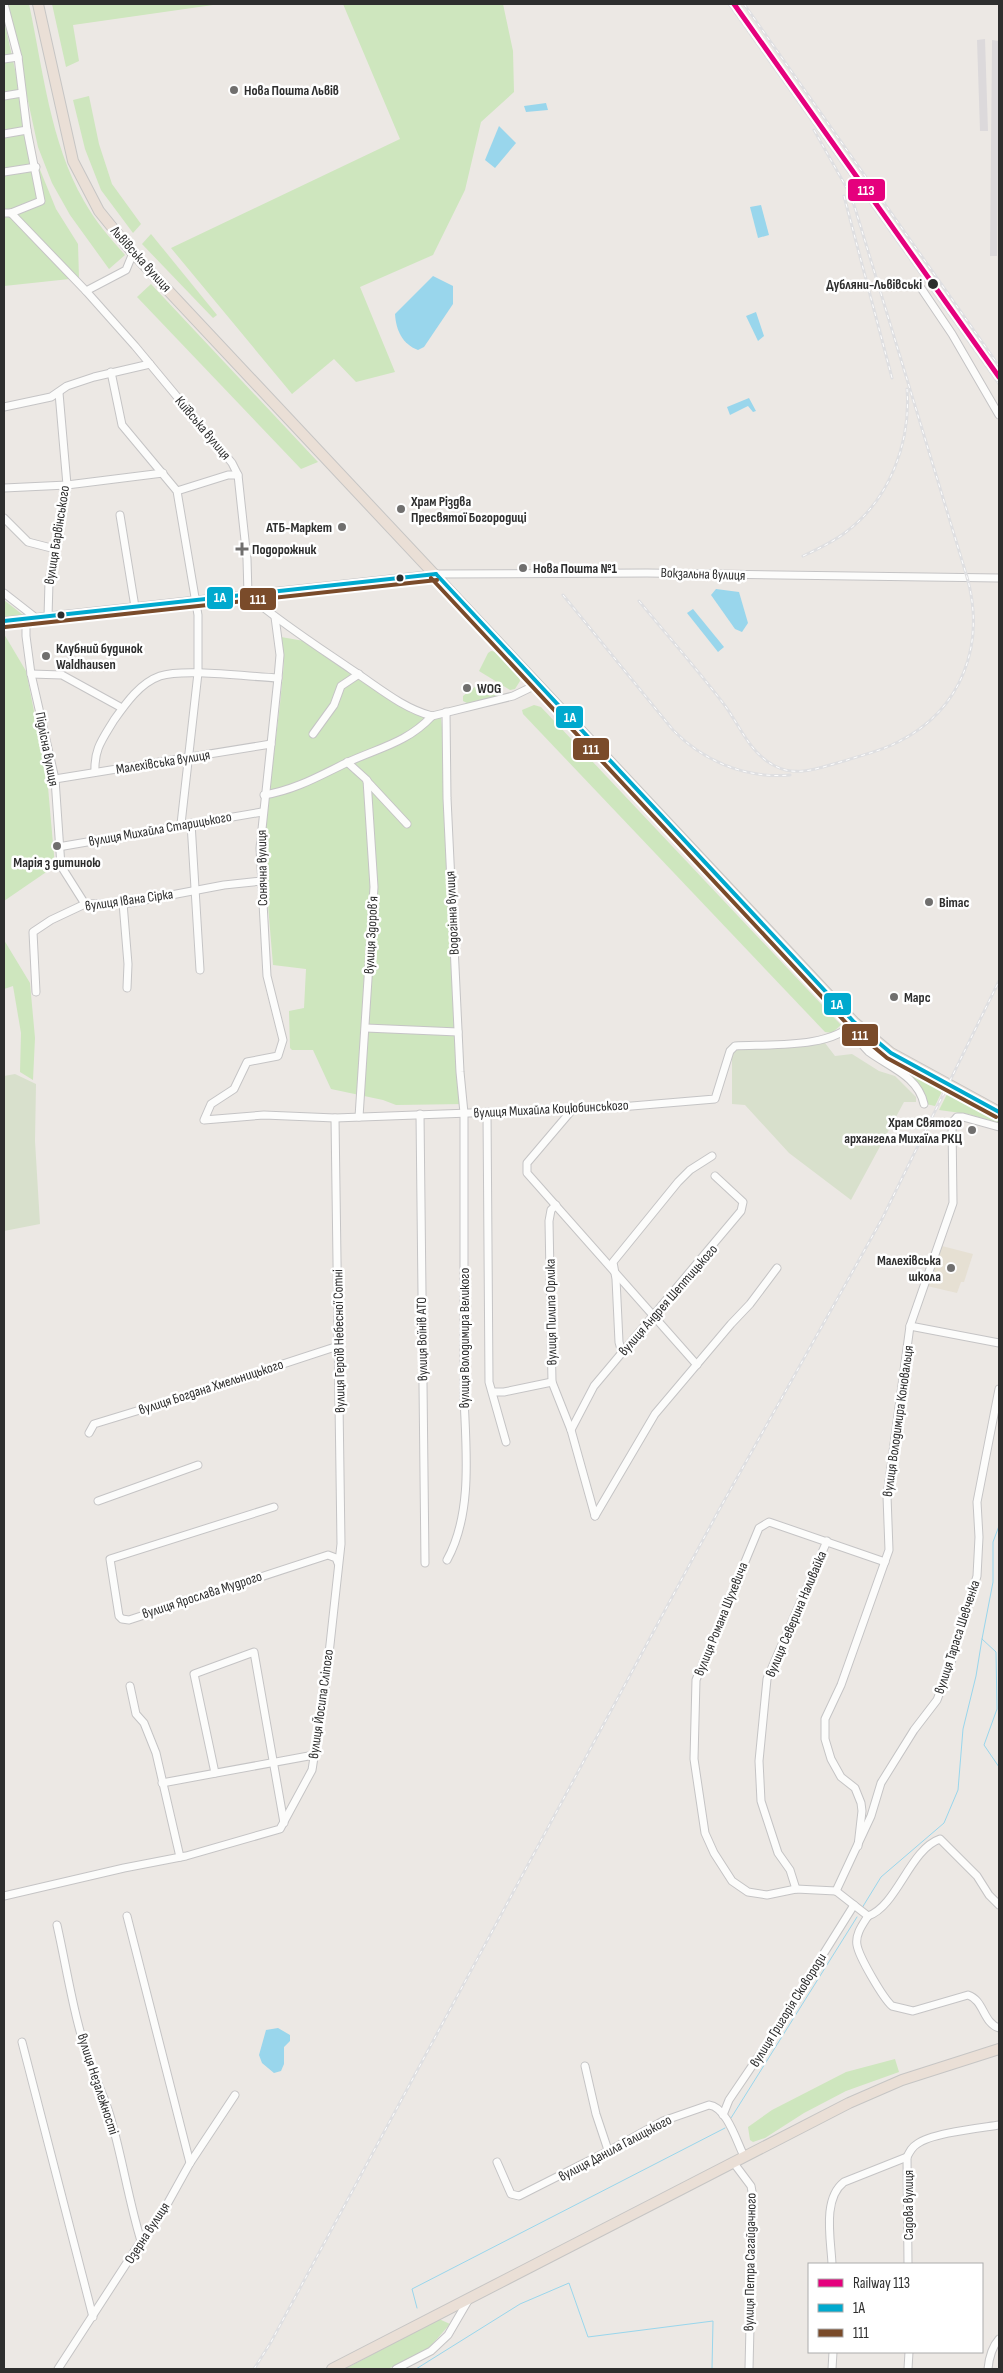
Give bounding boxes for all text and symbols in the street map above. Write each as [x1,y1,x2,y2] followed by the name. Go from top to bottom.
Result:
[244,82,339,99] place label: Нова Пошта Львів
[228,84,240,96] marker: Нова Пошта Львів
[847,178,886,202] line badge: 113
[857,182,875,199] text: 113
[106,222,175,296] street label: Львівська вулиця
[826,276,922,293] place label: Дубляни-Львівські
[926,277,940,291] marker: Дубляни-Львівські
[171,393,235,463] street label: Київська вулиця
[41,484,73,586] street label: вулиця Барвінського
[410,493,527,526] place label: Храм Різдва Пресвятої Богородиці
[395,503,407,515] marker: Храм Різдва Пресвятої Богородиці
[265,519,332,536] place label: АТБ-Маркет
[336,521,348,533] marker: АТБ-Маркет
[252,541,317,558] place label: Подорожник
[236,543,248,555] marker: Подорожник
[533,560,618,577] place label: Нова Пошта №1
[517,562,529,574] marker: Нова Пошта №1
[660,564,746,584] street label: Вокзальна вулиця
[395,573,405,583] unlabelled marker
[206,586,234,610] line badge: 1А
[239,587,277,611] line badge: 111
[214,589,227,606] text: 1А
[250,591,267,608] text: 111
[56,610,66,620] unlabelled marker
[56,640,143,673] place label: Клубний будинок Waldhausen
[40,650,52,662] marker: Клубний будинок Waldhausen
[477,680,501,697] place label: WOG
[461,682,473,694] marker: WOG
[555,705,584,729] line badge: 1А
[564,709,577,726] text: 1А
[31,710,63,788] street label: Підлісна вулиця
[572,737,610,761] line badge: 111
[583,741,600,758] text: 111
[115,746,211,778] street label: Малехівська вулиця
[87,808,233,850] street label: вулиця Михайла Старицького
[253,830,271,906] street label: Сонячна вулиця
[51,840,63,852] marker: Марія з дитиною
[13,854,101,871] place label: Марія з дитиною
[441,871,463,955] street label: Водогінна вулиця
[84,885,174,915] street label: вулиця Івана Сірка
[939,894,969,911] place label: Вітас
[360,896,382,974] street label: вулиця Здоровʼя
[923,896,935,908] marker: Вітас
[904,989,931,1006] place label: Марс
[888,991,900,1003] marker: Марс
[823,992,852,1016] line badge: 1А
[831,996,844,1013] text: 1А
[841,1023,879,1047] line badge: 111
[852,1027,869,1044] text: 111
[473,1096,629,1122] street label: вулиця Михайла Коцюбинського
[844,1114,962,1147] place label: Храм Святого архангела Михаїла РКЦ
[966,1124,978,1136] marker: Храм Святого архангела Михаїла РКЦ
[615,1241,721,1359] street label: вулиця Андрея Шептицького
[877,1252,941,1285] place label: Малехівська школа
[542,1258,560,1366] street label: вулиця Пилипа Орлика
[945,1262,957,1274] marker: Малехівська школа
[456,1268,473,1408] street label: вулиця Володимира Великого
[329,1269,349,1413] street label: вулиця Героїв Небесної Сотні
[413,1297,431,1381] street label: вулиця Воїнів АТО
[879,1344,917,1498] street label: вулиця Володимира Коновальця
[137,1356,286,1418] street label: вулиця Богдана Хмельницького
[762,1548,830,1680] street label: вулиця Северина Наливайка
[690,1560,752,1678] street label: вулиця Романа Шухевича
[140,1568,264,1622] street label: вулиця Ярослава Мудрого
[931,1578,983,1696] street label: вулиця Тараса Шевченка
[305,1648,337,1760] street label: вулиця Йосипа Сліпого
[746,1950,830,2070] street label: вулиця Григорія Сковороди
[74,2031,122,2137] street label: вулиця Незалежності
[556,2111,675,2185] street label: вулиця Данила Галицького
[900,2170,917,2240] street label: Садова вулиця
[740,2192,760,2331] street label: вулиця Петра Сагайдачного
[121,2199,173,2267] street label: Озерна вулиця
[808,2263,983,2353] legend
[853,2274,910,2293] text: Railway 113
[853,2299,865,2318] text: 1А
[853,2324,870,2343] text: 111

